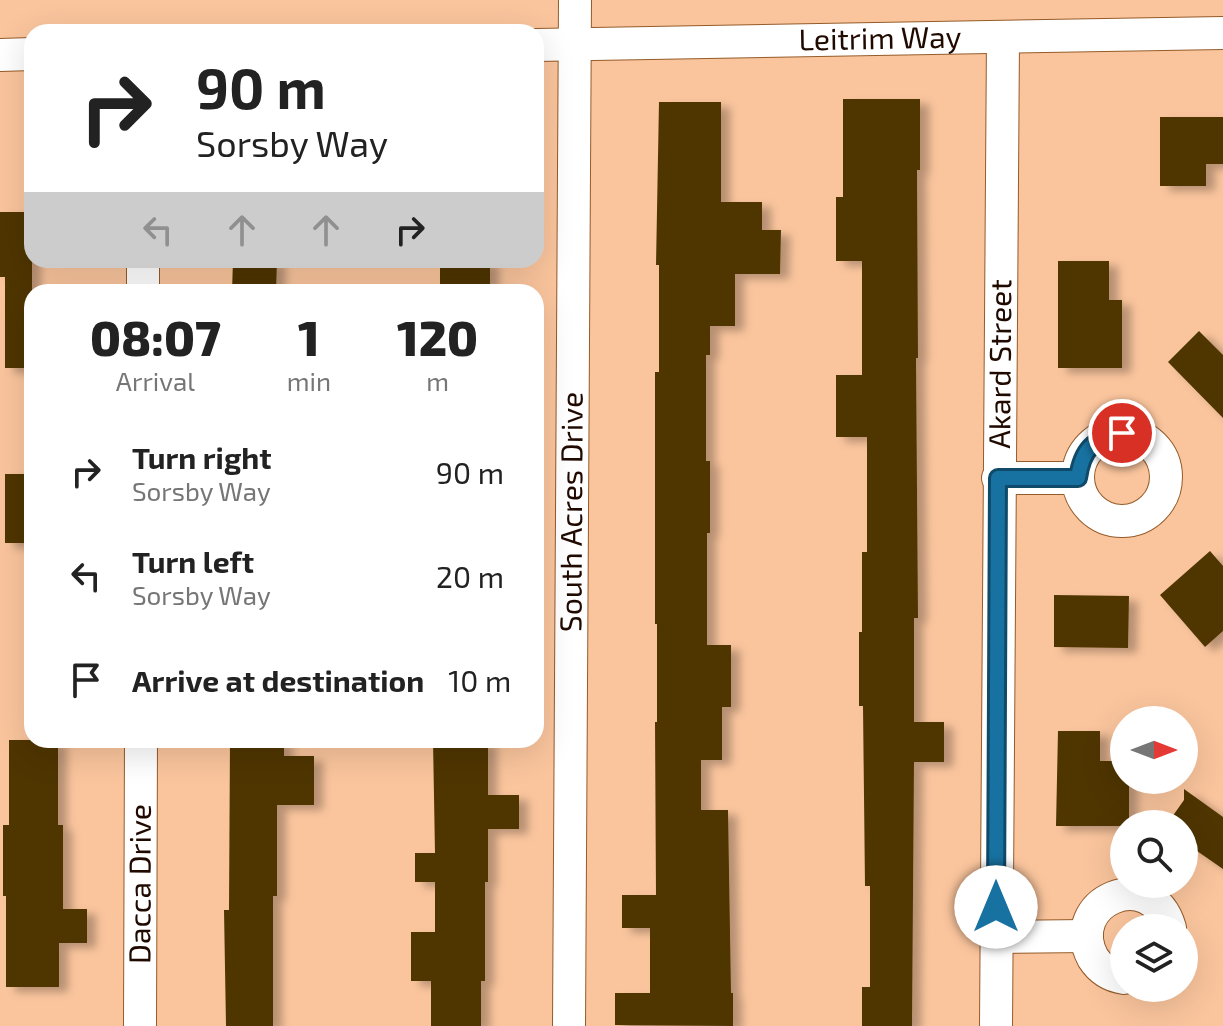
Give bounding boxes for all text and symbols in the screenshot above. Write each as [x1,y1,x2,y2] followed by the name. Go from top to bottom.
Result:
[798,18,962,56] street label: Leitrim Way
[196,53,326,120] text: 90 m
[64,56,168,160] icon: right
[196,121,388,164] text: Sorsby Way
[136,208,180,252] icon: left
[220,208,264,252] icon: ahead
[304,208,348,252] icon: ahead
[388,208,432,252] icon: right
[980,279,1017,449] street label: Akard Street
[90,308,221,366] text: 08:07
[298,308,320,366] text: 1
[397,308,478,366] text: 120
[116,365,195,396] text: Arrival
[287,365,331,396] text: min
[426,365,449,396] text: m
[551,392,589,632] street label: South Acres Drive
[1088,399,1156,467] pin
[1100,411,1144,455] icon: arrive
[132,439,272,475] text: Turn right
[64,450,108,494] icon: right
[436,454,504,490] text: 90 m
[132,475,271,506] text: Sorsby Way
[132,543,254,579] text: Turn left
[64,554,108,598] icon: left
[436,558,504,594] text: 20 m
[132,579,271,610] text: Sorsby Way
[64,658,108,702] icon: arrive
[132,662,424,698] text: Arrive at destination
[448,662,511,698] text: 10 m
[1110,706,1198,794] north arrow
[1110,706,1198,1002] map controls
[120,804,157,964] street label: Dacca Drive
[1110,810,1198,898] button: search
[954,865,1038,949] position arrow
[1110,914,1198,1002] button: layers

